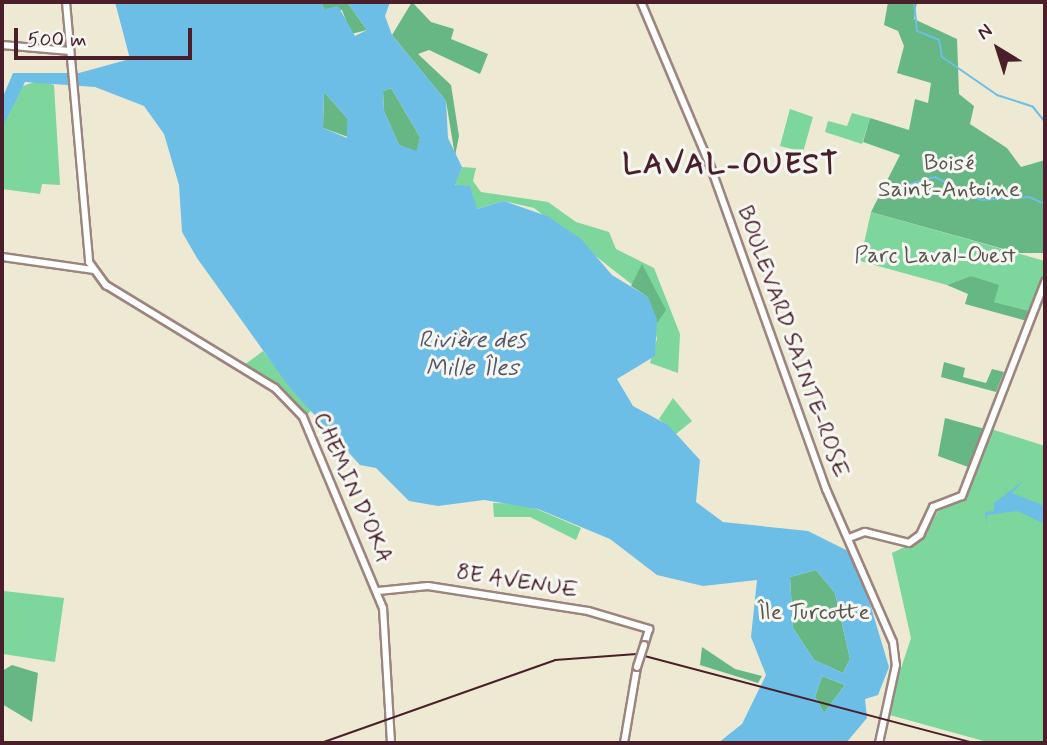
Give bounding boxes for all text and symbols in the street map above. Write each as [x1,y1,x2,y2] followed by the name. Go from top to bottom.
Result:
[18,14,196,58] scale bar
[963,14,1033,84] north arrow
[972,18,997,46] text: N
[27,26,87,54] text: 500 m
[623,147,839,183] district label: LAVAL-OUEST
[878,150,1020,204] park label: Boisé Saint-Antoine
[730,202,854,482] street label: BOULEVARD SAINTE-ROSE
[854,242,1016,270] park label: Parc Laval-Ouest
[418,327,526,383] water label: Rivière des Mille Îles
[306,408,398,568] street label: CHEMIN D'OKA
[454,559,580,605] street label: 8E AVENUE
[756,599,870,627] park label: Île Turcotte

